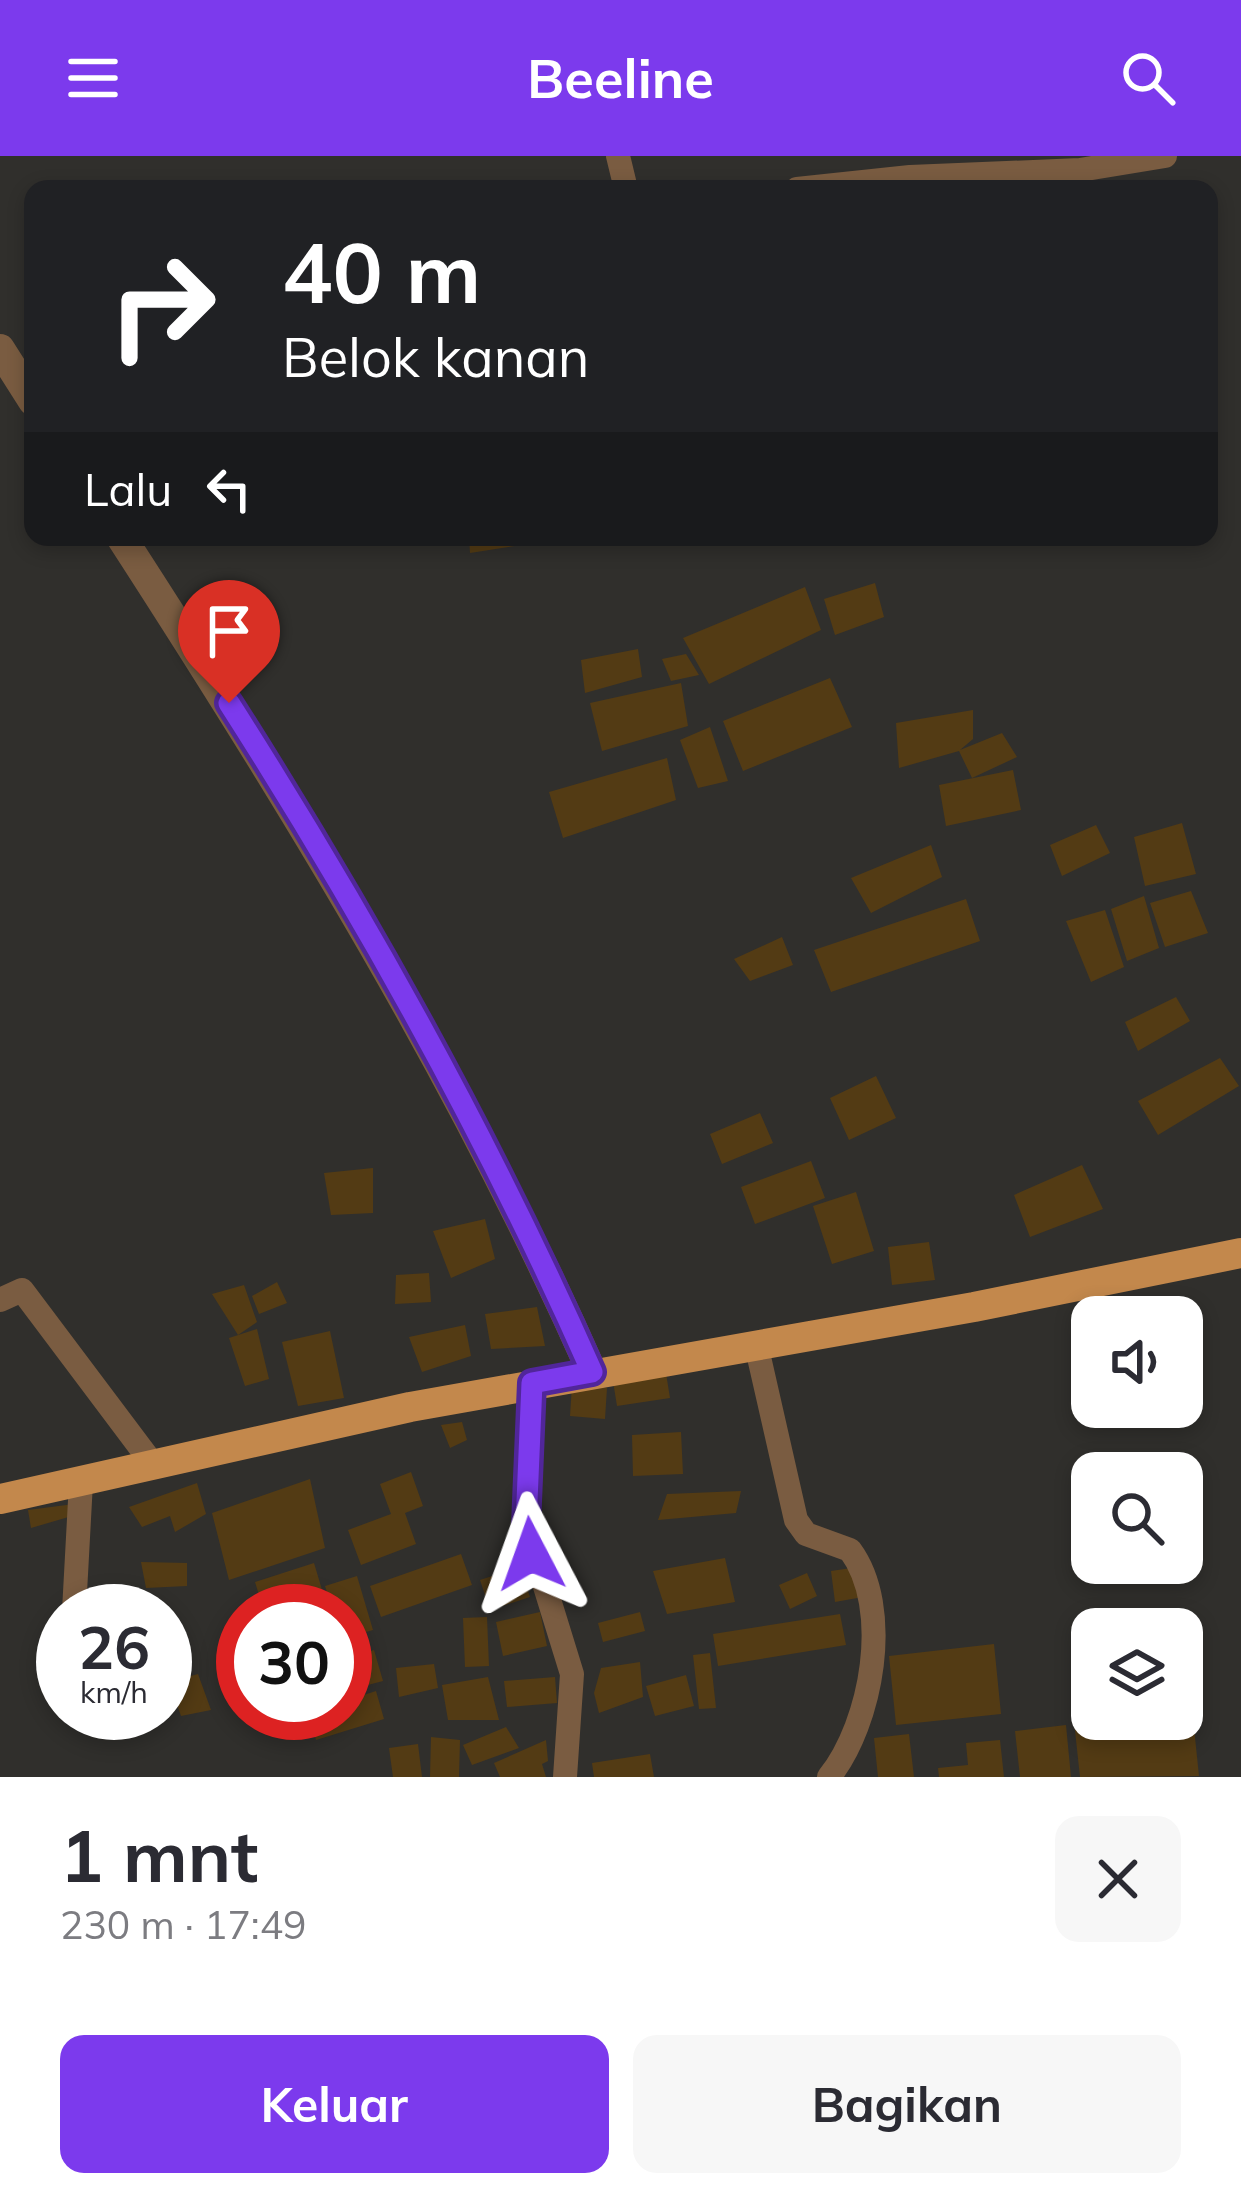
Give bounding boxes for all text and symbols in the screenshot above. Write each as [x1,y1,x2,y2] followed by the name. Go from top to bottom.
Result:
[527,44,714,112] text: Beeline
[60,45,126,111] icon: menu
[1115,45,1181,111] icon: search
[282,219,481,324] text: 40 m
[84,228,240,384] icon: right
[282,323,589,391] text: Belok kanan
[196,456,262,522] icon: left
[84,461,172,517] text: Lalu
[178,580,280,703] pin
[196,598,262,664] icon: arrive
[1071,1296,1203,1740] map controls
[1071,1296,1203,1428] button: sound
[1071,1452,1203,1584] button: search
[468,1491,594,1617] position arrow
[216,1584,372,1740] speed limit sign: 30
[1071,1608,1203,1740] button: layers
[78,1609,150,1684] text: 26
[80,1673,148,1711] text: km/h
[60,1810,258,1900] text: 1 mnt
[1055,1816,1181,1942] button: close
[60,1900,306,1949] text: 230 m · 17:49
[60,2035,609,2173] button: Keluar
[633,2035,1181,2173] button: Bagikan

